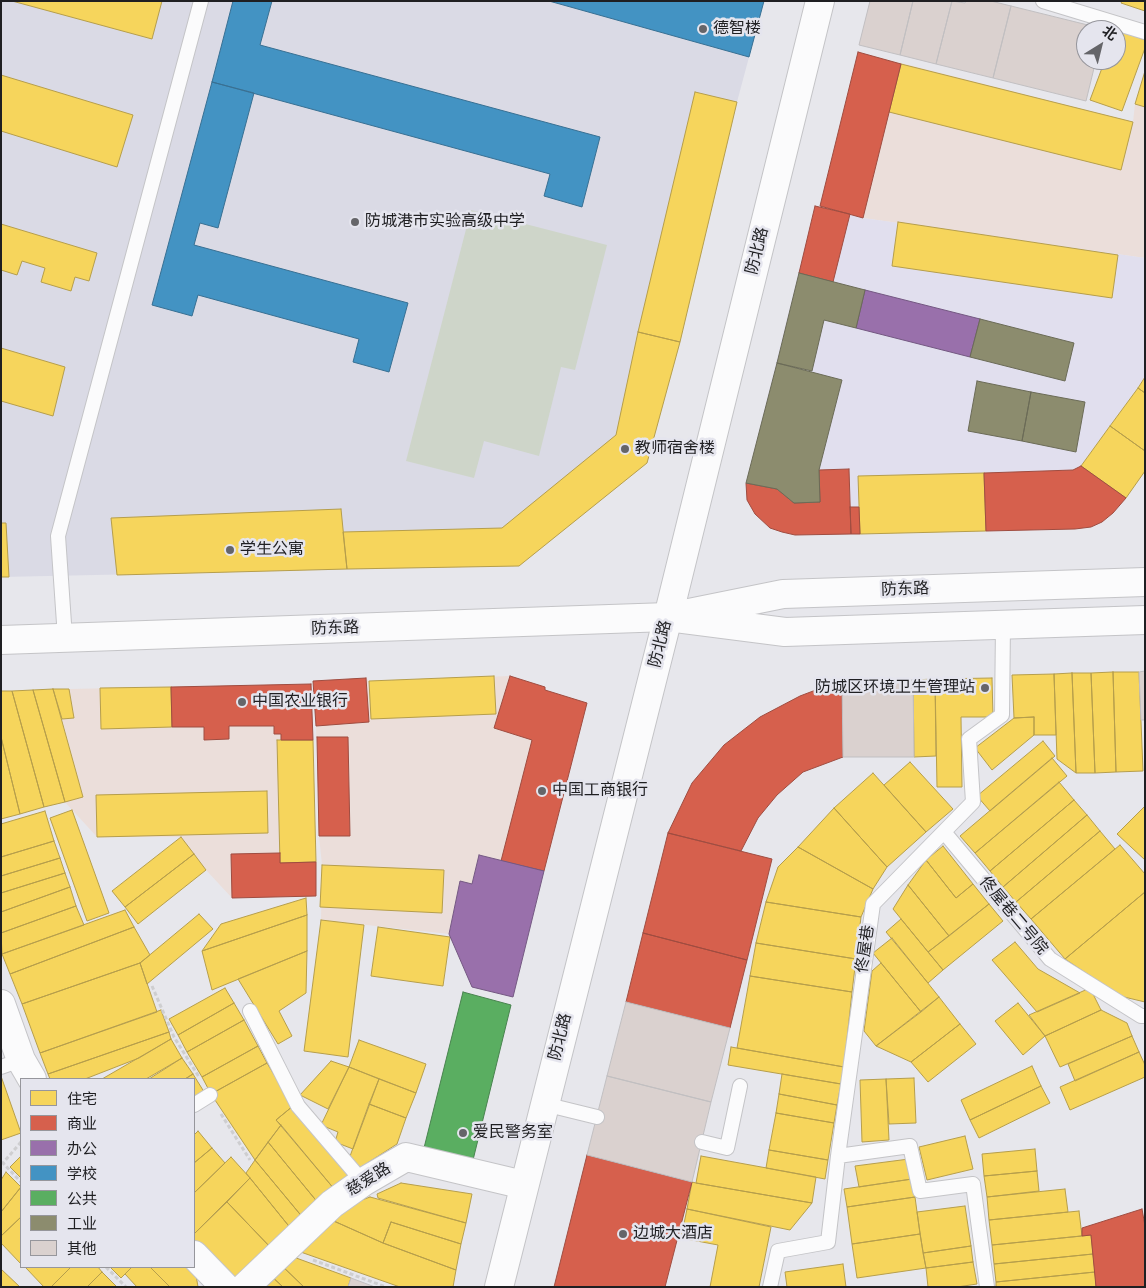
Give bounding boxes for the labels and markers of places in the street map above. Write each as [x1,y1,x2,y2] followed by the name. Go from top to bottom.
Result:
[713,19,761,39] place label: 德智楼
[697,23,709,35] marker: 德智楼
[365,212,525,232] place label: 防城港市实验高级中学
[349,216,361,228] marker: 防城港市实验高级中学
[635,439,715,459] place label: 教师宿舍楼
[619,443,631,455] marker: 教师宿舍楼
[240,540,304,560] place label: 学生公寓
[224,544,236,556] marker: 学生公寓
[815,678,975,698] place label: 防城区环境卫生管理站
[979,682,991,694] marker: 防城区环境卫生管理站
[252,692,348,712] place label: 中国农业银行
[236,696,248,708] marker: 中国农业银行
[552,781,648,801] place label: 中国工商银行
[536,785,548,797] marker: 中国工商银行
[473,1123,553,1143] place label: 爱民警务室
[457,1127,469,1139] marker: 爱民警务室
[633,1224,713,1244] place label: 边城大酒店
[617,1228,629,1240] marker: 边城大酒店

